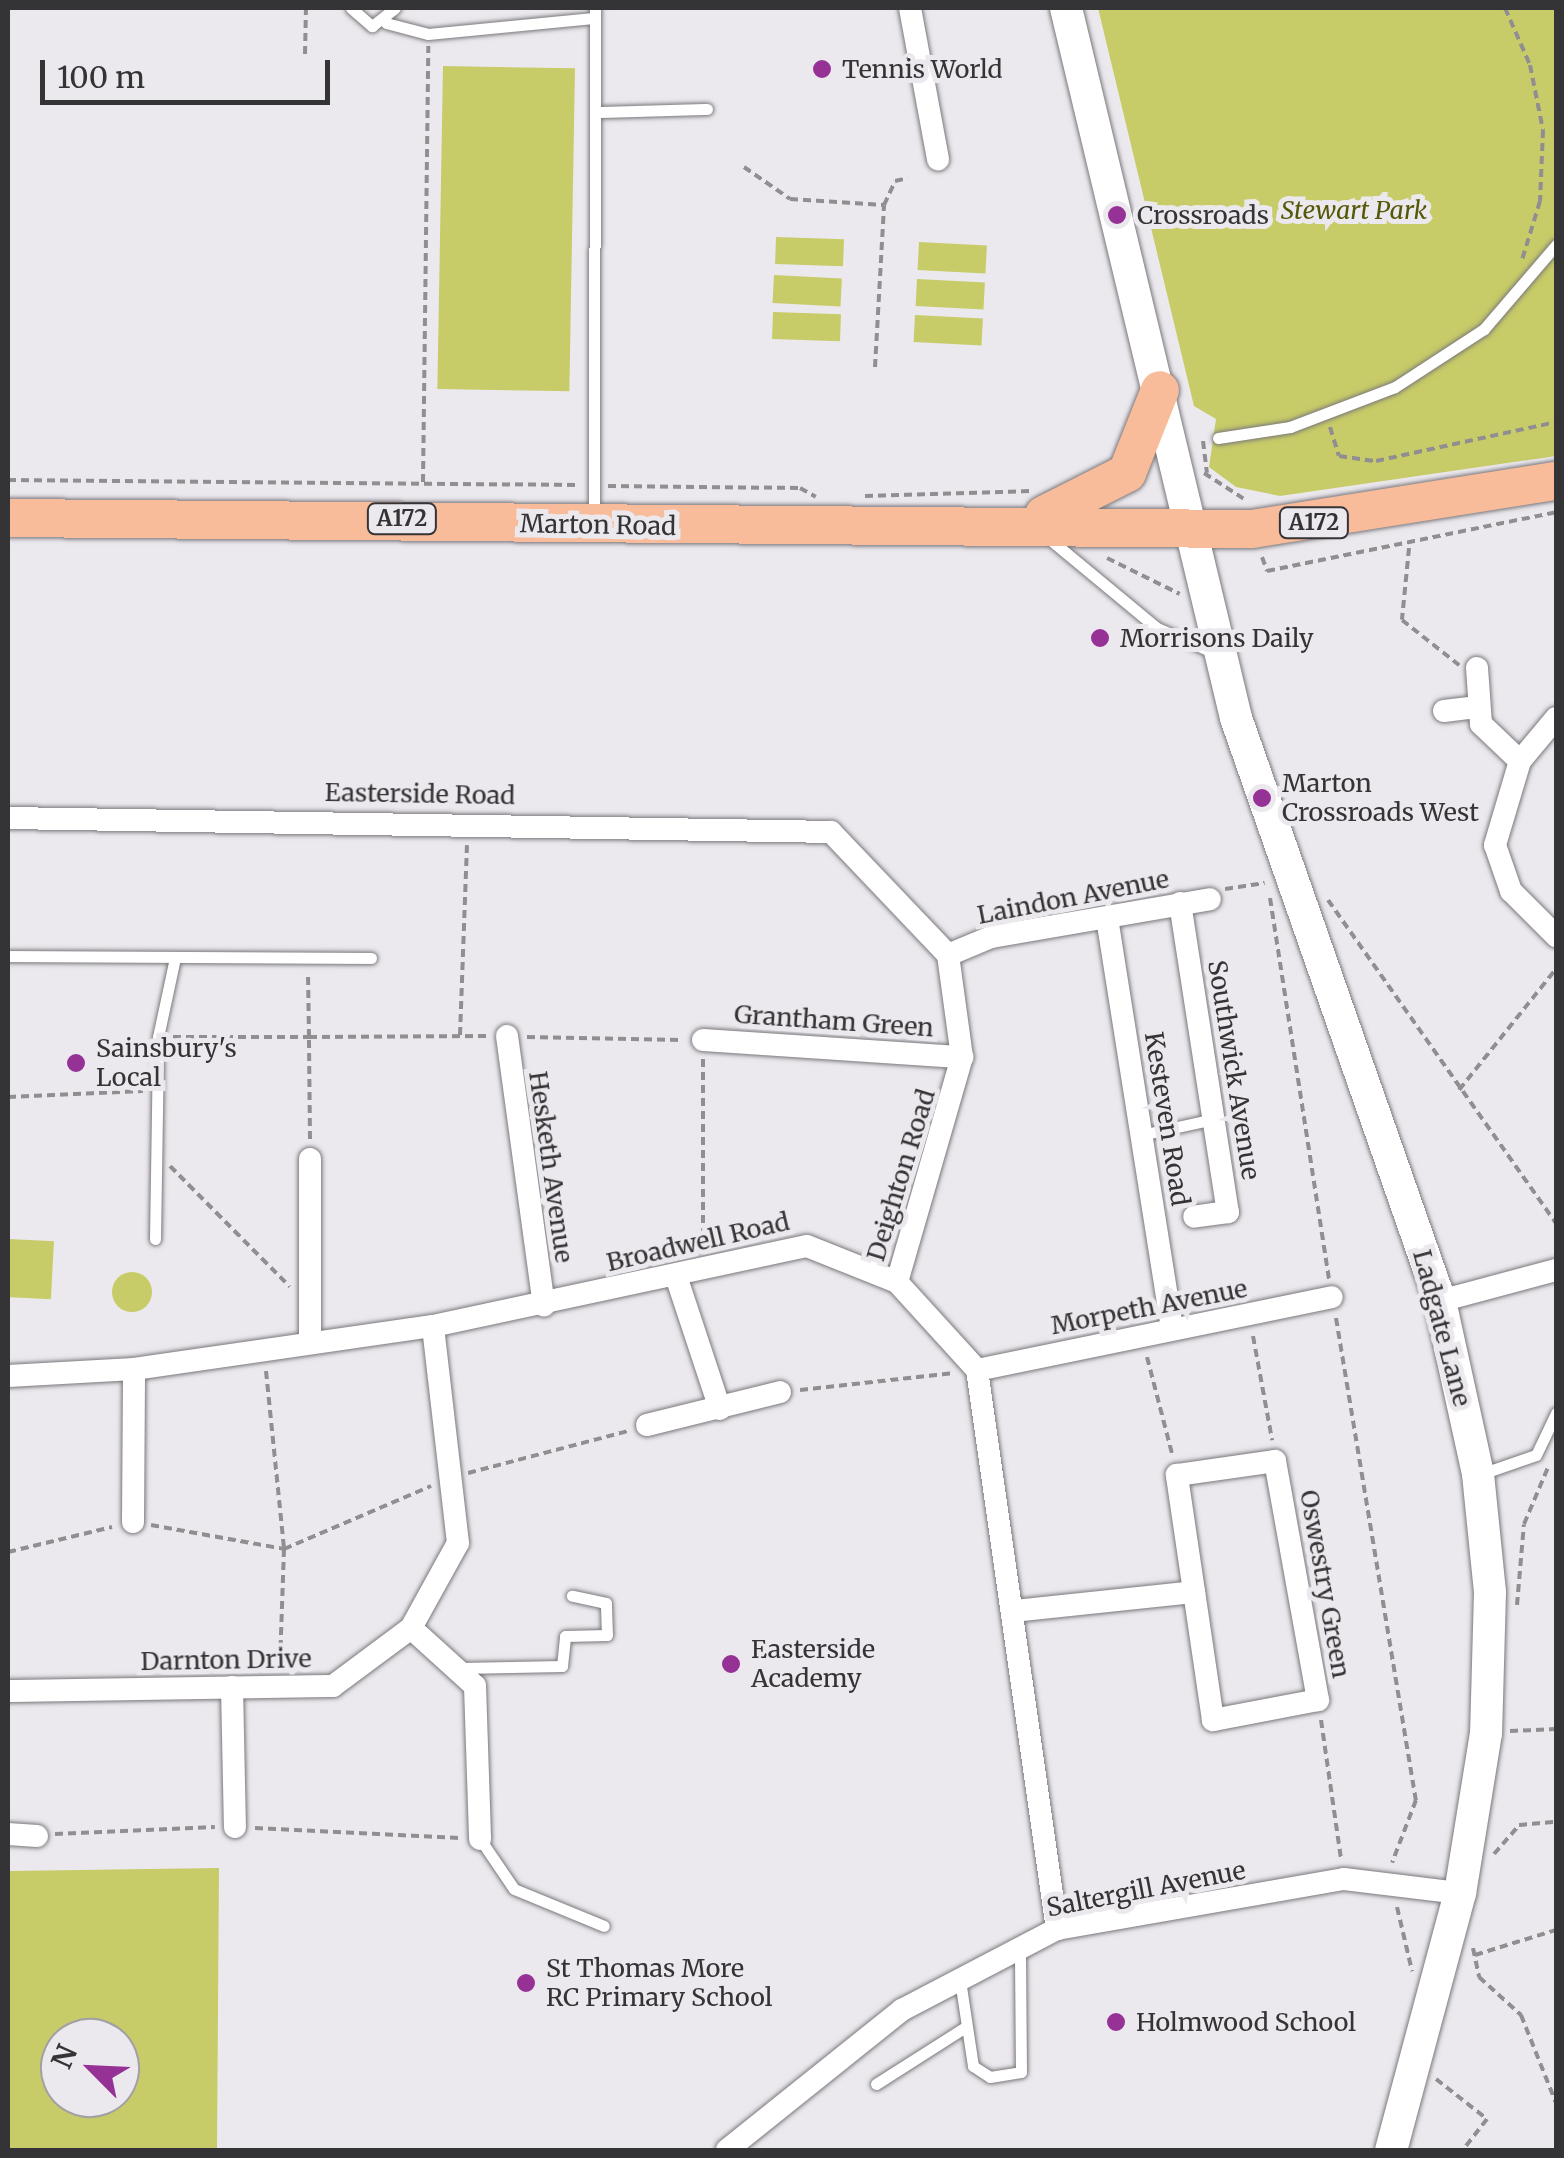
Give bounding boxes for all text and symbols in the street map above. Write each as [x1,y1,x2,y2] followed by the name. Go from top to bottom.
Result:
[45,40,335,102] scale bar
[842,54,1003,84] place label: Tennis World
[57,58,145,96] text: 100 m
[811,58,833,80] marker: Tennis World
[1281,195,1427,225] park label: Stewart Park
[1137,200,1269,230] place label: Crossroads
[1106,204,1128,226] marker: Crossroads
[364,502,440,536] road number: A172
[1276,506,1352,540] road number: A172
[520,509,676,541] street label: Marton Road
[1120,623,1314,653] place label: Morrisons Daily
[1089,627,1111,649] marker: Morrisons Daily
[1282,769,1479,828] place label: Marton Crossroads West
[324,777,516,811] street label: Easterside Road
[1251,787,1273,809] marker: Marton Crossroads West
[975,864,1171,930] street label: Laindon Avenue
[1202,958,1266,1182] street label: Southwick Avenue
[733,999,935,1043] street label: Grantham Green
[1138,1030,1196,1208] street label: Kesteven Road
[96,1034,237,1093] place label: Sainsbury's Local
[65,1052,87,1074] marker: Sainsbury's Local
[523,1069,579,1265] street label: Hesketh Avenue
[861,1085,941,1265] street label: Deighton Road
[604,1206,792,1278] street label: Broadwell Road
[1407,1246,1477,1410] street label: Ladgate Lane
[1048,1273,1250,1341] street label: Morpeth Avenue
[1294,1488,1356,1680] street label: Oswestry Green
[751,1635,875,1694] place label: Easterside Academy
[140,1644,312,1676] street label: Darnton Drive
[720,1653,742,1675] marker: Easterside Academy
[1044,1855,1248,1923] street label: Saltergill Avenue
[546,1954,772,2013] place label: St Thomas More RC Primary School
[515,1972,537,1994] marker: St Thomas More RC Primary School
[1136,2007,1356,2037] place label: Holmwood School
[1105,2011,1127,2033] marker: Holmwood School
[40,2018,140,2118] north arrow
[43,2039,85,2074] text: N

